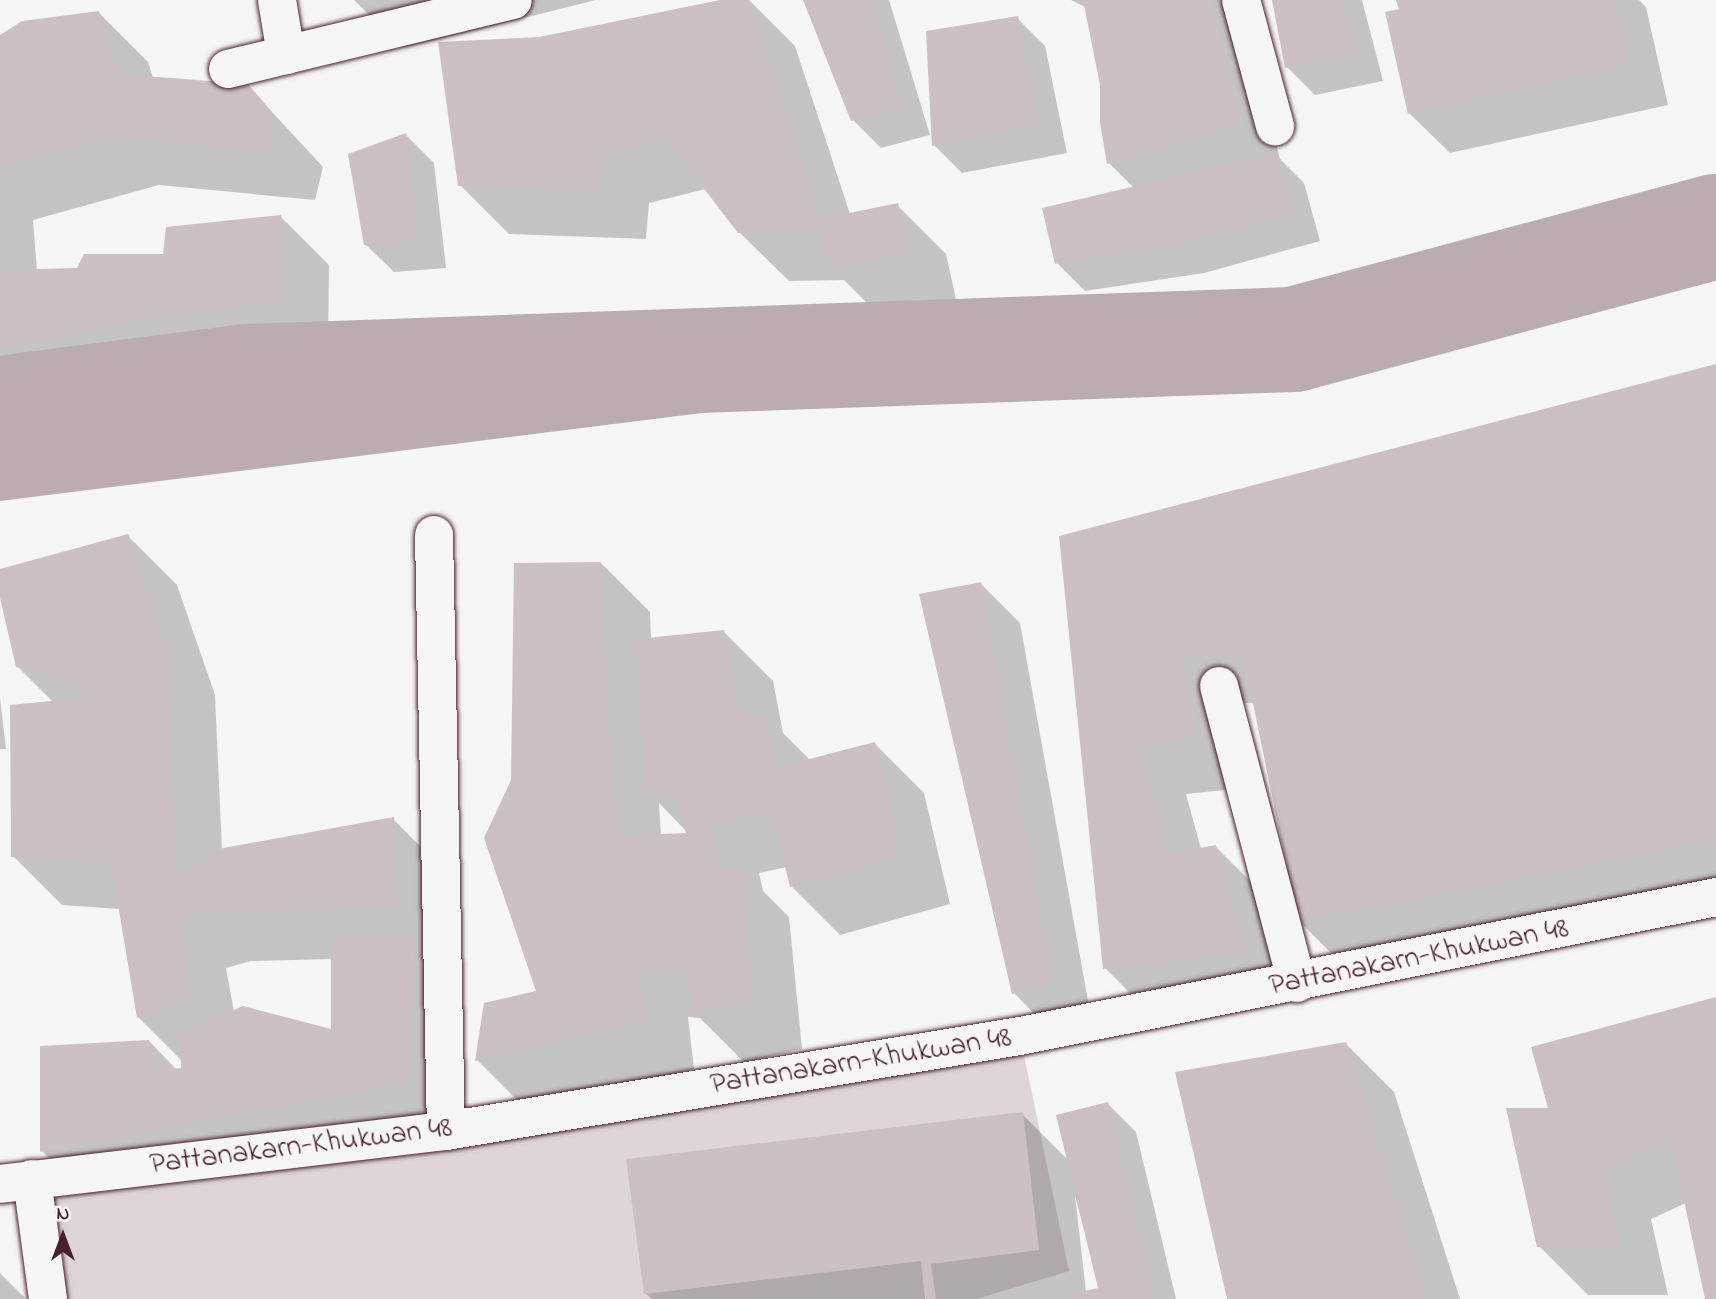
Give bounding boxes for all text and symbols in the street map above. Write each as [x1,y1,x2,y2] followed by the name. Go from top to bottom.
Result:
[1266,911,1572,1005] street label: Pattanakarn-Khukwan 48
[708,1020,1014,1104] street label: Pattanakarn-Khukwan 48
[148,1111,454,1183] street label: Pattanakarn-Khukwan 48
[28,1201,98,1271] north arrow
[57,1201,69,1228] text: N

